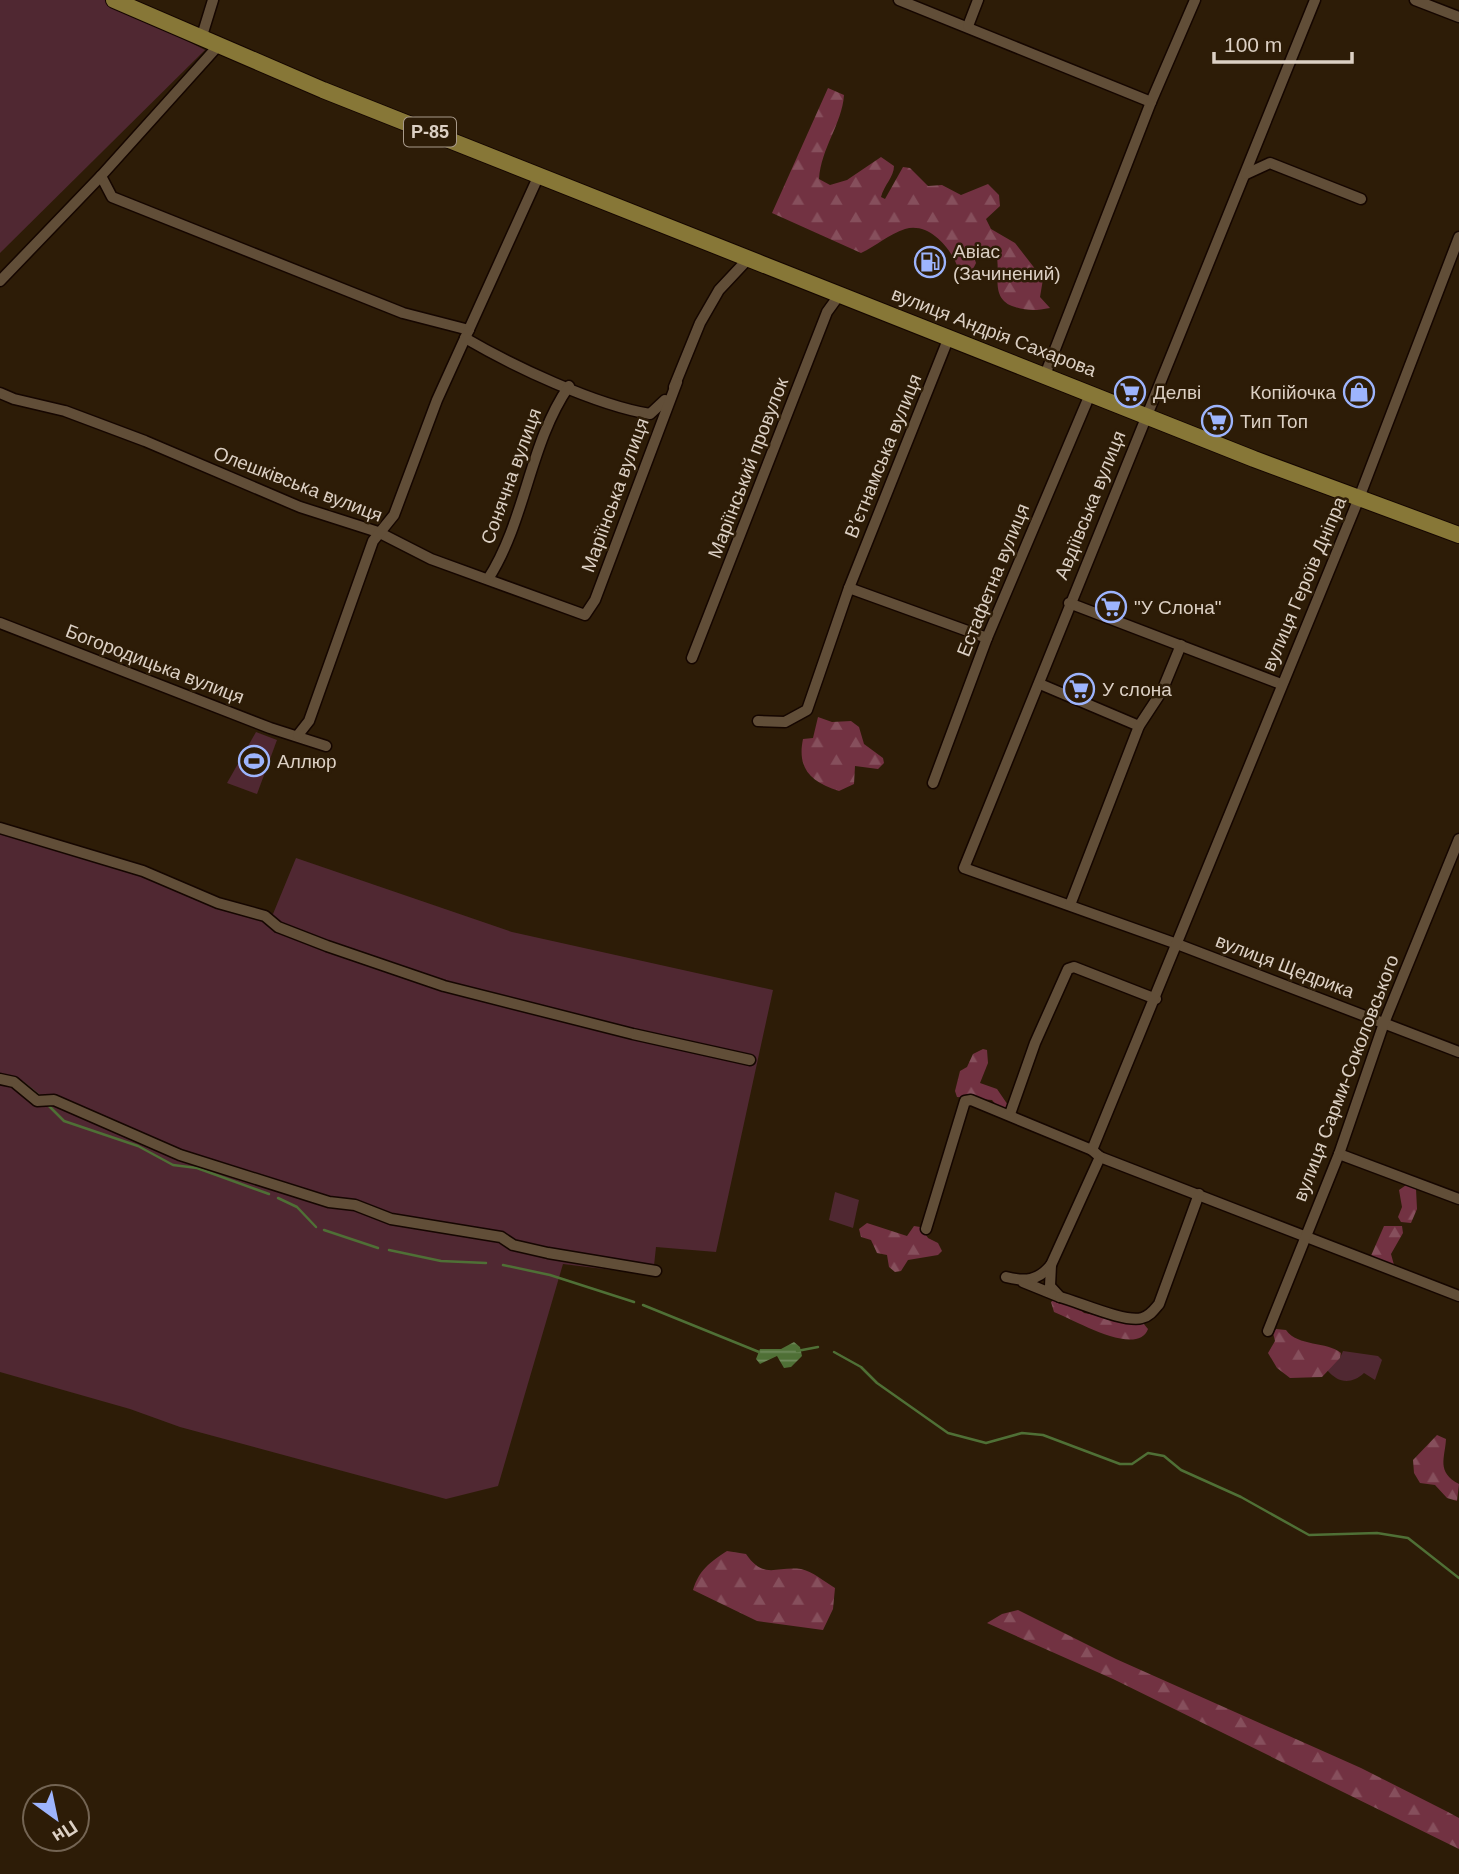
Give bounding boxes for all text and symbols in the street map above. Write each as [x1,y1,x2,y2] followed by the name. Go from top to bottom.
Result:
[1214,21,1352,65] scale bar
[1224,33,1282,56] text: 100 m
[404,118,456,146] road number: Р-85
[953,241,1061,284] place label: Авіас (Зачинений)
[913,245,947,279] fuel station icon: Авіас (Зачинений)
[889,283,1100,381] street label: вулиця Андрія Сахарова
[840,371,926,541] street label: Вʼєтнамська вулиця
[704,374,792,561] street label: Маріїнський провулок
[1113,375,1147,409] supermarket icon: Делві
[1342,375,1376,409] shop icon: Копійочка
[1153,382,1201,403] place label: Делві
[1250,382,1336,403] place label: Копійочка
[1200,404,1234,438] supermarket icon: Тип Топ
[477,405,545,547] street label: Сонячна вулиця
[1240,411,1308,432] place label: Тип Топ
[577,415,653,575] street label: Маріїнська вулиця
[1051,428,1129,582] street label: Авдіївська вулиця
[210,442,386,526] street label: Олешківська вулиця
[1258,493,1350,674] street label: вулиця Героїв Дніпра
[953,500,1033,660] street label: Естафетна вулиця
[1094,590,1128,624] supermarket icon: "У Слона"
[1134,597,1222,618] place label: "У Слона"
[63,620,247,708] street label: Богородицька вулиця
[1062,672,1096,706] supermarket icon: У слона
[1102,679,1172,700] place label: У слона
[237,744,271,778] sports icon: Аллюр
[277,751,337,772] place label: Аллюр
[1213,930,1358,1002] street label: вулиця Щедрика
[1289,952,1403,1204] street label: вулиця Сарми-Соколовського
[21,1783,91,1853] north arrow
[49,1816,81,1847] text: Пн

